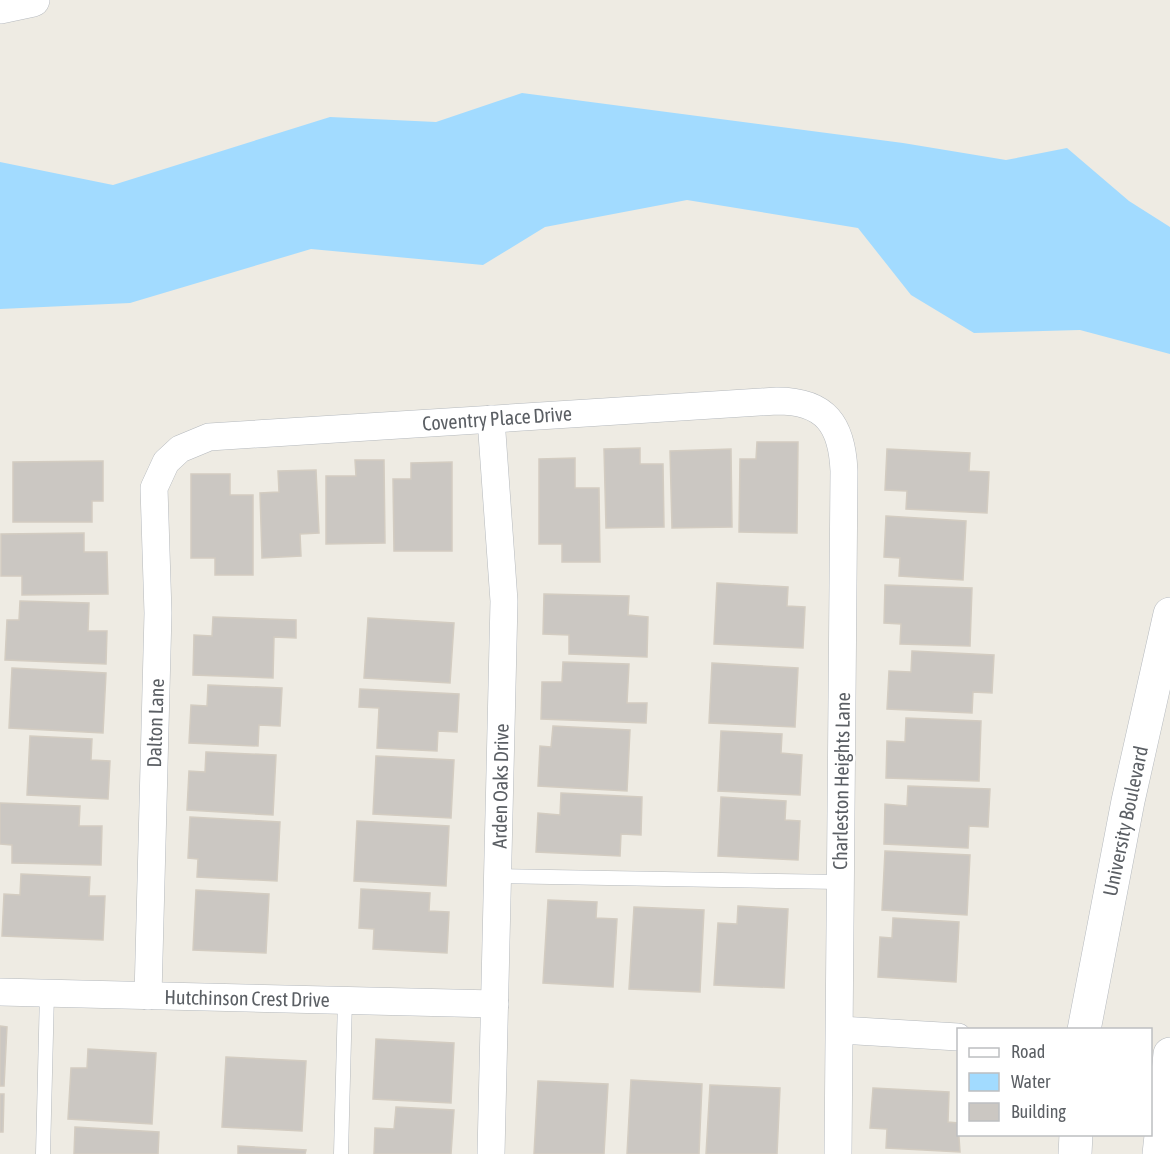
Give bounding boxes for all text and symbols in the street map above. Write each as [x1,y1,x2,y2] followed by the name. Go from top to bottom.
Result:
[421,401,573,435] street label: Coventry Place Drive
[142,678,168,768] street label: Dalton Lane
[828,692,854,870] street label: Charleston Heights Lane
[487,723,513,849] street label: Arden Oaks Drive
[1098,744,1152,898] street label: University Boulevard
[164,985,330,1011] street label: Hutchinson Crest Drive
[957,1028,1152,1136] legend
[1011,1041,1045,1062] text: Road
[1011,1071,1051,1092] text: Water
[1011,1101,1066,1122] text: Building

